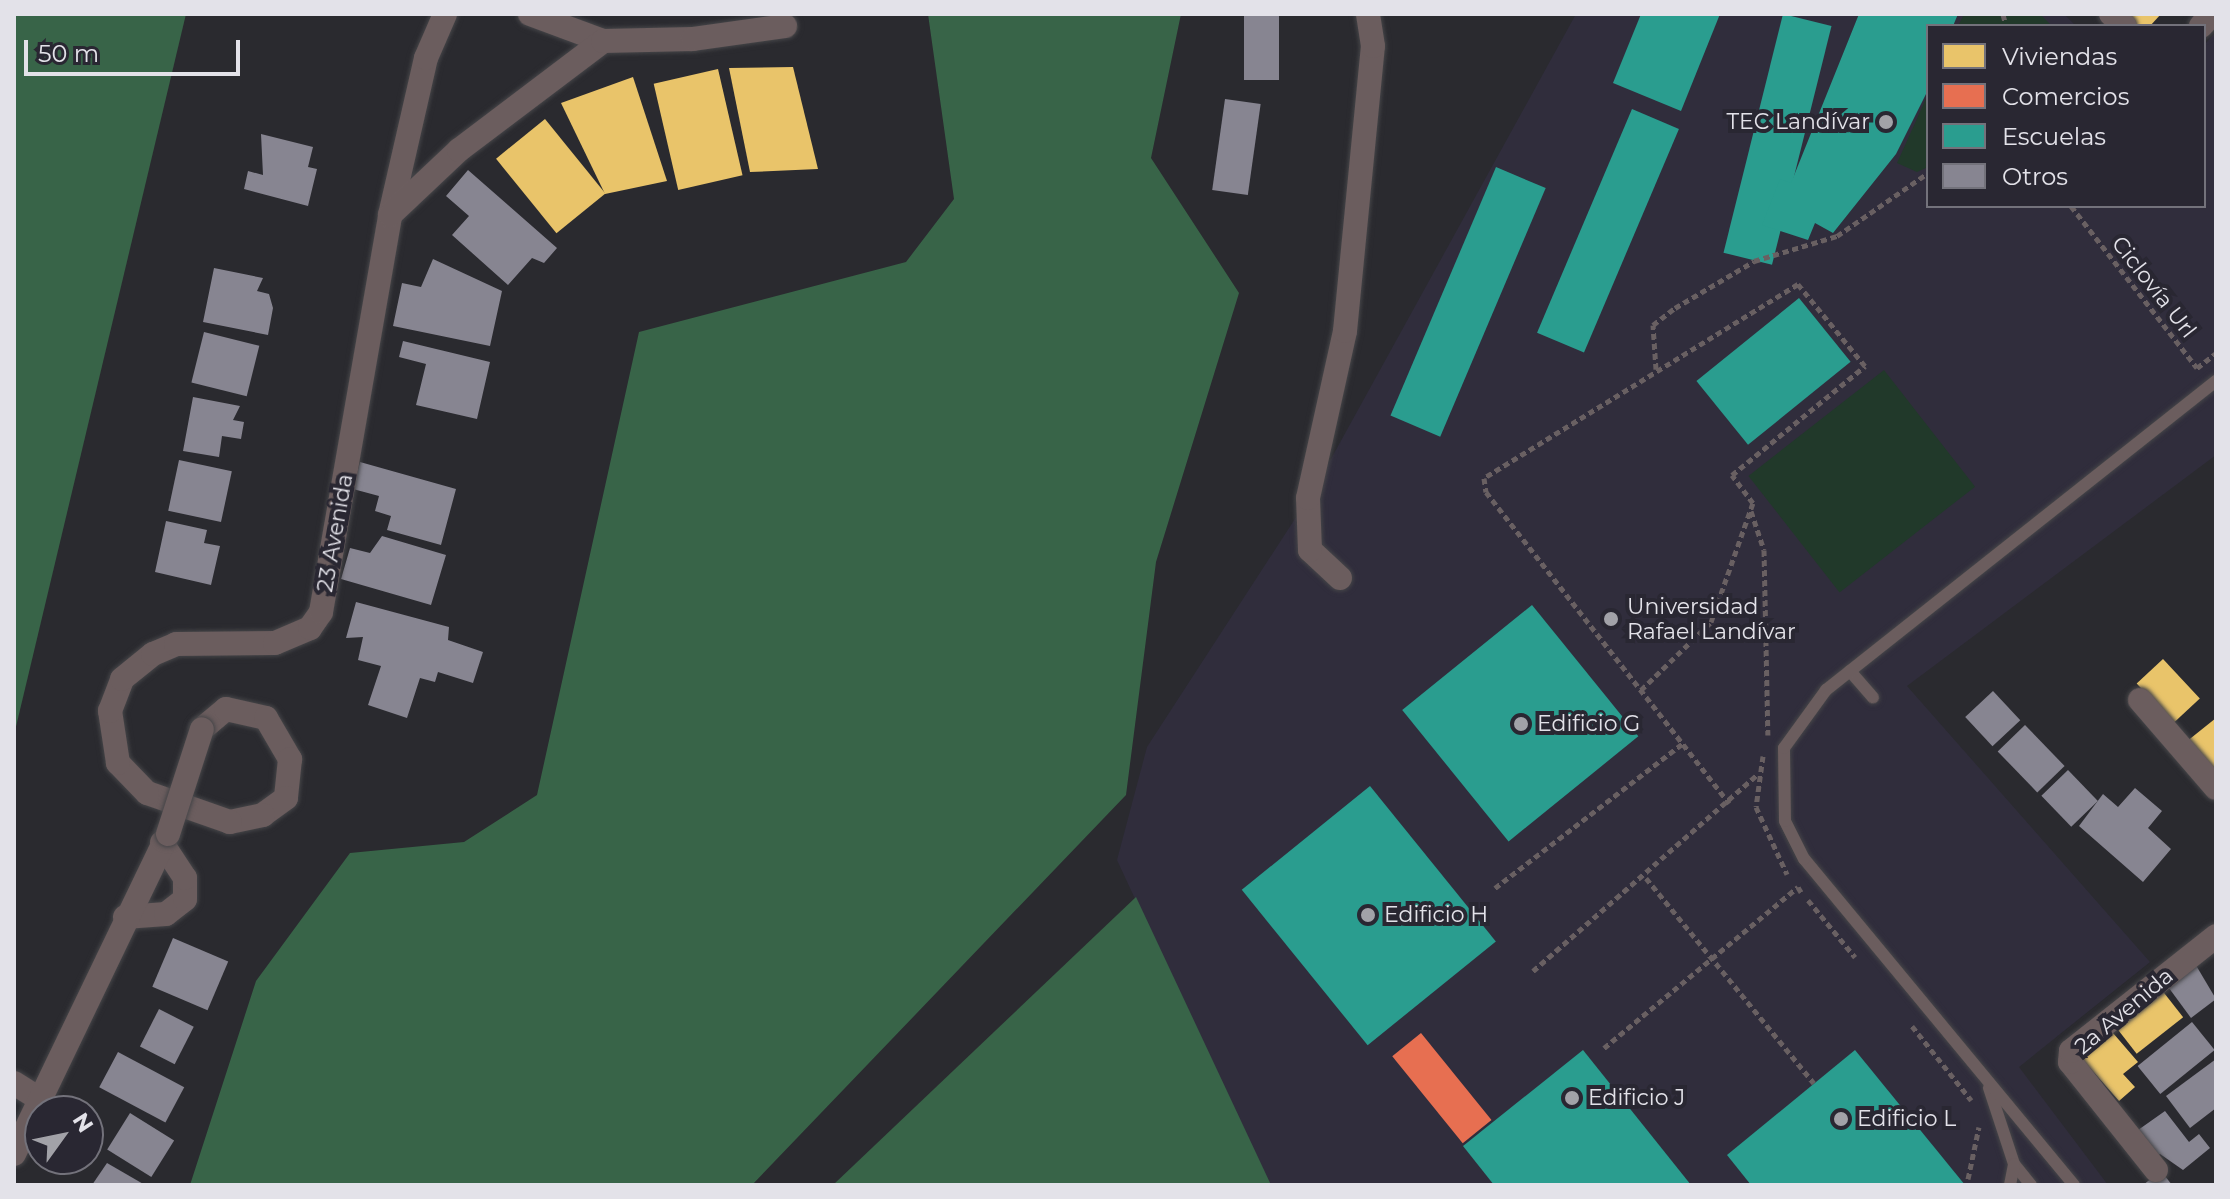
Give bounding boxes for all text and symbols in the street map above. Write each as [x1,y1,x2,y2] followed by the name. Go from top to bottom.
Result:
[28,24,244,74] scale bar
[1926,24,2206,208] legend
[38,39,99,68] text: 50 m
[2002,42,2117,71] text: Viviendas
[2002,82,2129,111] text: Comercios
[1726,109,1870,135] place label: TEC Landívar
[1877,113,1895,131] marker: TEC Landívar
[2002,122,2106,151] text: Escuelas
[2002,162,2068,191] text: Otros
[2106,231,2202,343] street label: Ciclovía Url
[312,472,358,594] street label: 23 Avenida
[1627,593,1796,644] place label: Universidad Rafael Landívar
[1602,610,1620,628] marker: Universidad Rafael Landívar
[1537,711,1640,737] place label: Edificio G
[1512,715,1530,733] marker: Edificio G
[1384,902,1488,928] place label: Edificio H
[1359,906,1377,924] marker: Edificio H
[2070,962,2178,1060] street label: 2a Avenida
[1588,1085,1685,1111] place label: Edificio J
[1563,1089,1581,1107] marker: Edificio J
[24,1095,104,1175] north arrow
[1857,1106,1956,1132] place label: Edificio L
[67,1108,99,1138] text: N
[1832,1110,1850,1128] marker: Edificio L

